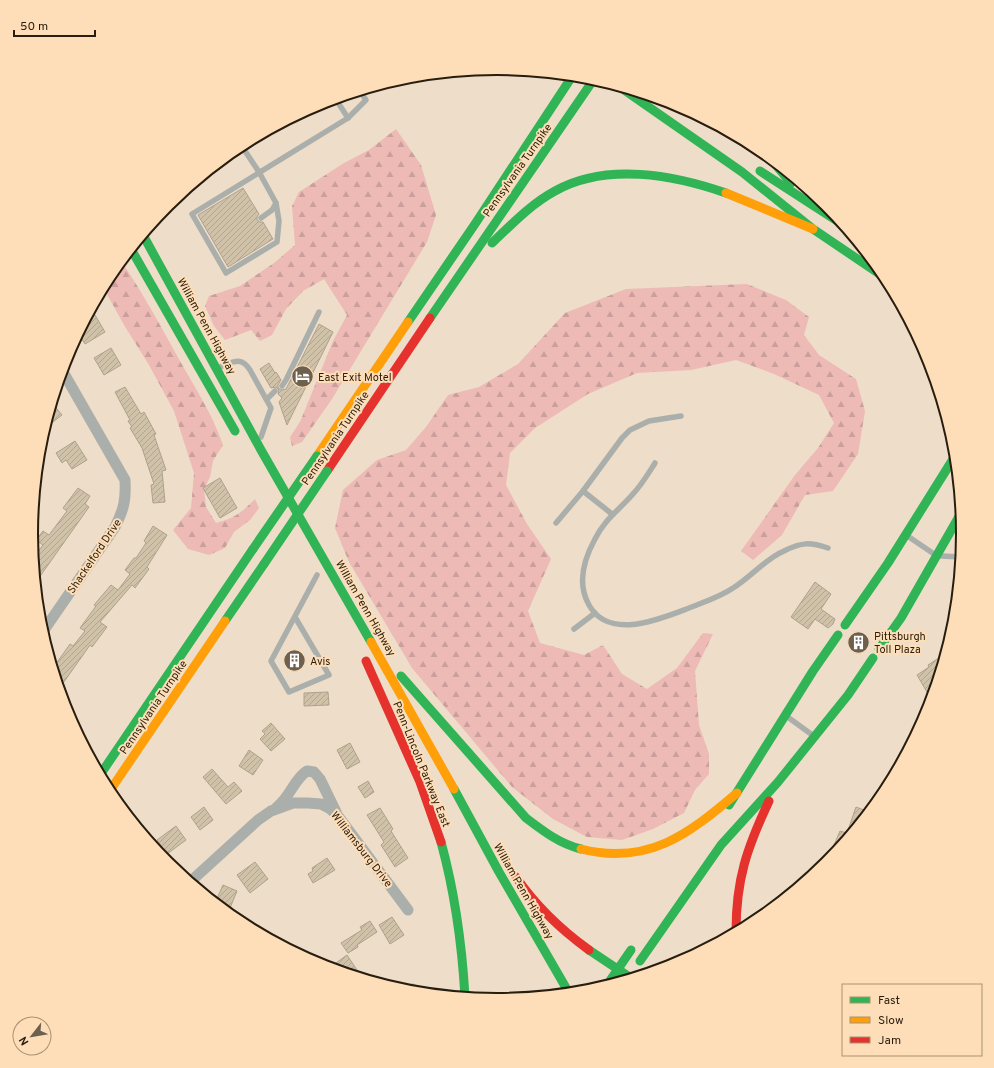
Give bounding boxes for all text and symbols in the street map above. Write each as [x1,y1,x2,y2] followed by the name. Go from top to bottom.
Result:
[14,12,95,38] scale bar
[20,19,48,35] text: 50 m
[480,121,555,220] street label: Pennsylvania Turnpike
[174,276,239,378] street label: William Penn Highway
[289,364,315,390] hotel icon: East Exit Motel
[318,371,392,385] place label: East Exit Motel
[299,389,373,488] street label: Pennsylvania Turnpike
[65,517,125,596] street label: Shackelford Drive
[332,558,398,659] street label: William Penn Highway
[846,629,872,655] building icon: Pittsburgh Toll Plaza
[874,630,926,657] place label: Pittsburgh Toll Plaza
[281,648,307,674] building icon: Avis
[310,655,331,669] place label: Avis
[117,658,191,757] street label: Pennsylvania Turnpike
[389,699,453,829] street label: Penn-Lincoln Parkway East
[327,809,395,890] street label: Williamsburg Drive
[490,841,556,942] street label: William Penn Highway
[842,984,982,1056] legend
[878,993,900,1009] text: Fast
[878,1013,904,1029] text: Slow
[12,1016,52,1056] north arrow
[878,1033,901,1049] text: Jam
[16,1034,32,1048] text: N

